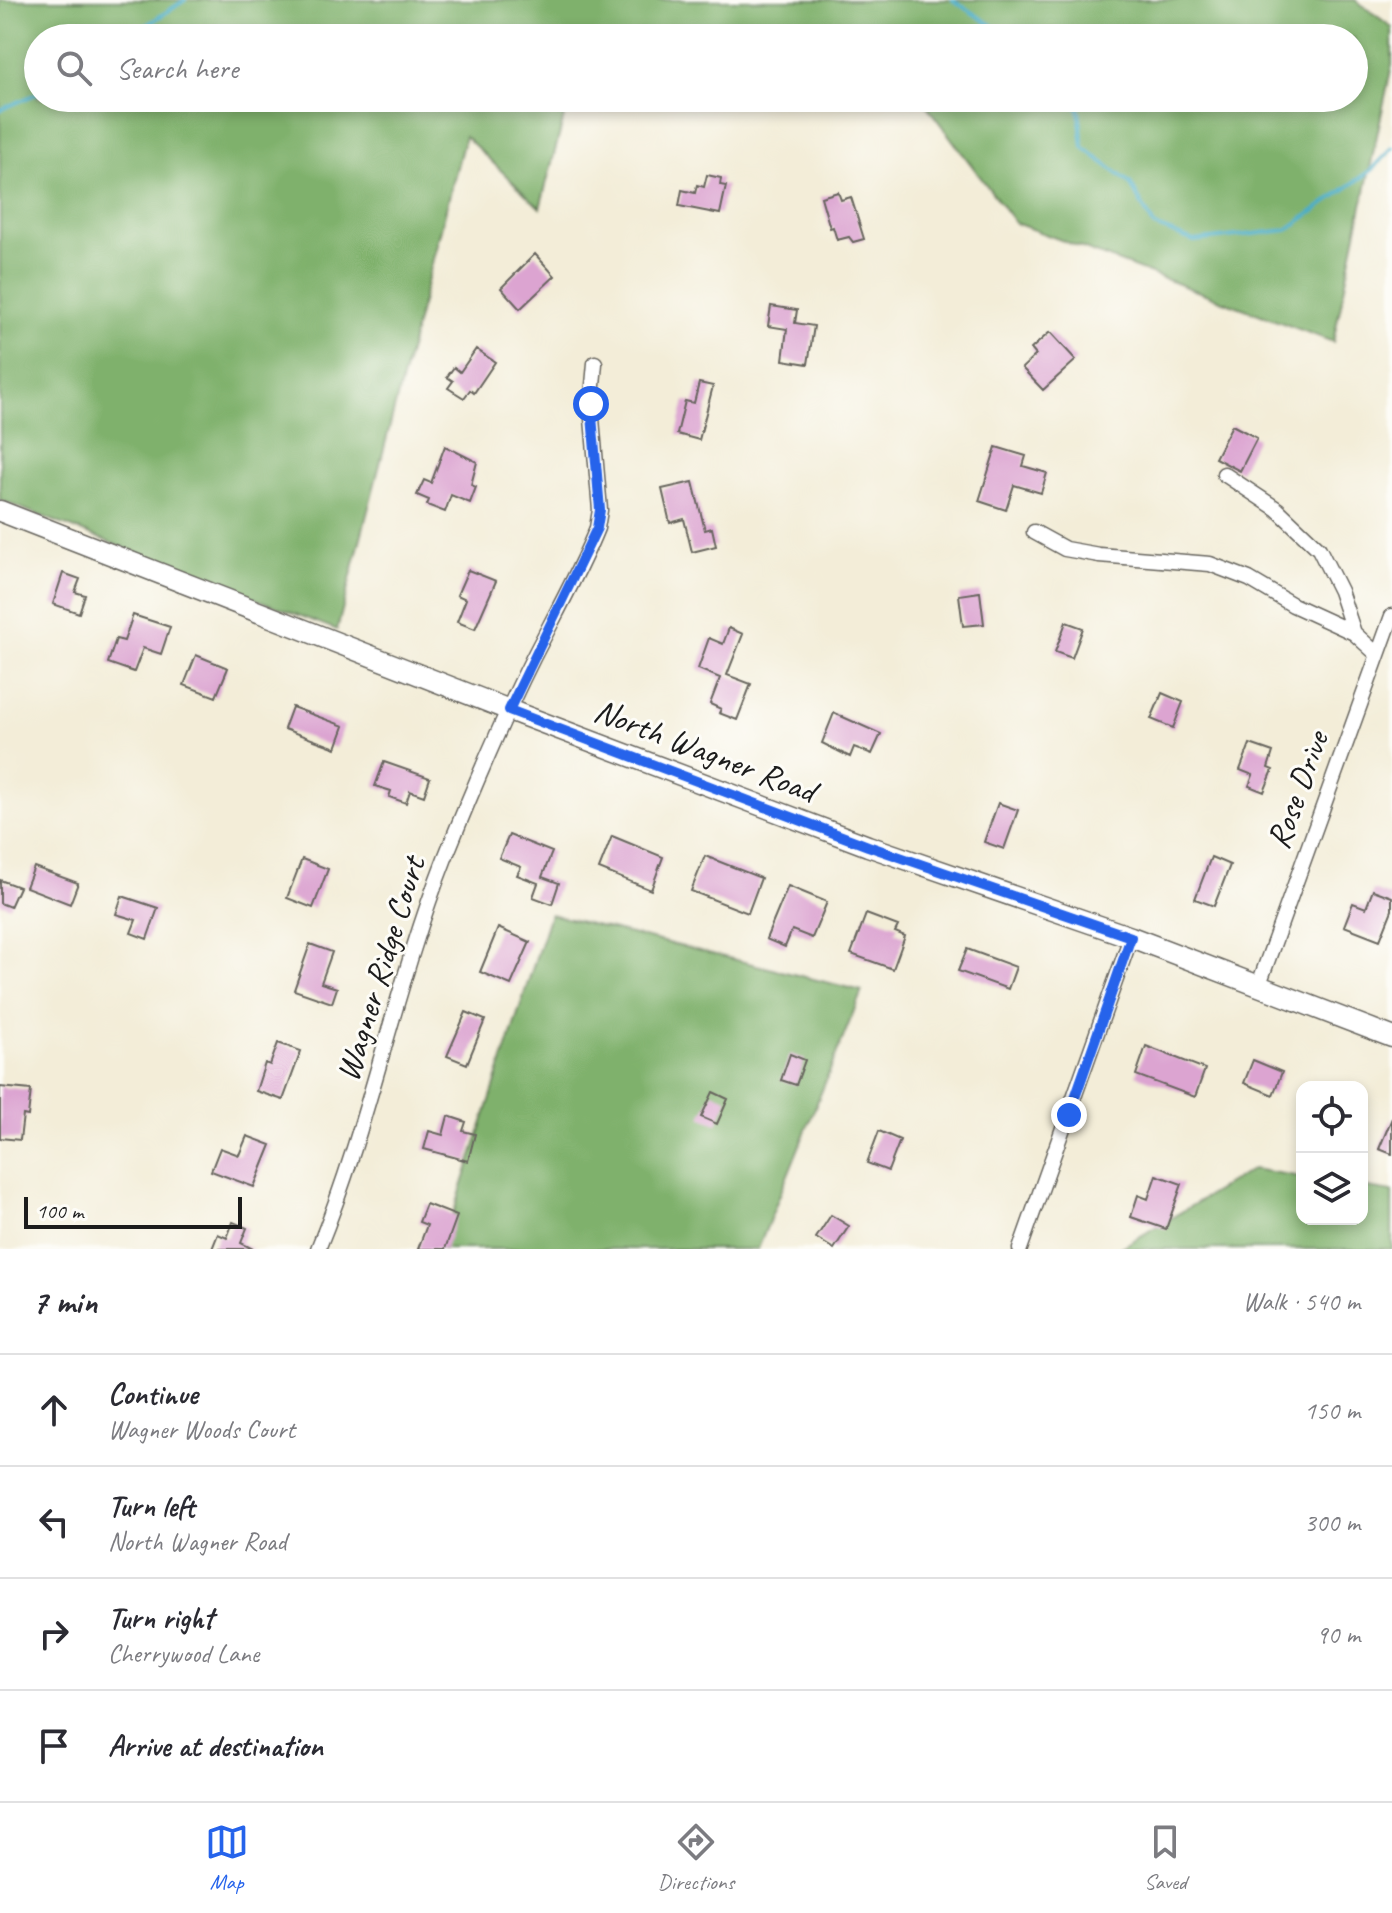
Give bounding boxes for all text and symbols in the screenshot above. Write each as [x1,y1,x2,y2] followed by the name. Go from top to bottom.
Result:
[24,24,1368,112] search box
[52,46,96,90] icon: search
[116,49,238,87] text: Search here
[573,386,609,422] route start
[588,688,826,814] street label: North Wagner Road
[1256,723,1339,854] street label: Rose Drive
[326,848,436,1086] street label: Wagner Ridge Court
[1296,1081,1368,1225] map controls
[1296,1081,1368,1153] button: locate
[1051,1097,1087,1133] route end
[1296,1153,1368,1225] button: layers
[24,1193,242,1229] scale bar
[36,1197,83,1225] text: 100 m
[32,1280,97,1323] text: 7 min
[1243,1285,1360,1318] text: Walk · 540 m
[108,1375,198,1413] text: Continue
[32,1388,76,1432] icon: ahead
[1304,1394,1360,1427] text: 150 m
[108,1413,295,1446] text: Wagner Woods Court
[108,1487,195,1525] text: Turn left
[32,1500,76,1544] icon: left
[1304,1506,1360,1539] text: 300 m
[108,1525,287,1558] text: North Wagner Road
[108,1599,213,1637] text: Turn right
[32,1612,76,1656] icon: right
[1316,1618,1360,1651] text: 90 m
[108,1637,259,1670] text: Cherrywood Lane
[32,1724,76,1768] icon: arrive
[108,1727,323,1765] text: Arrive at destination
[205,1820,249,1896] tab: Map
[658,1820,734,1896] tab: Directions
[1143,1820,1187,1896] tab: Saved

